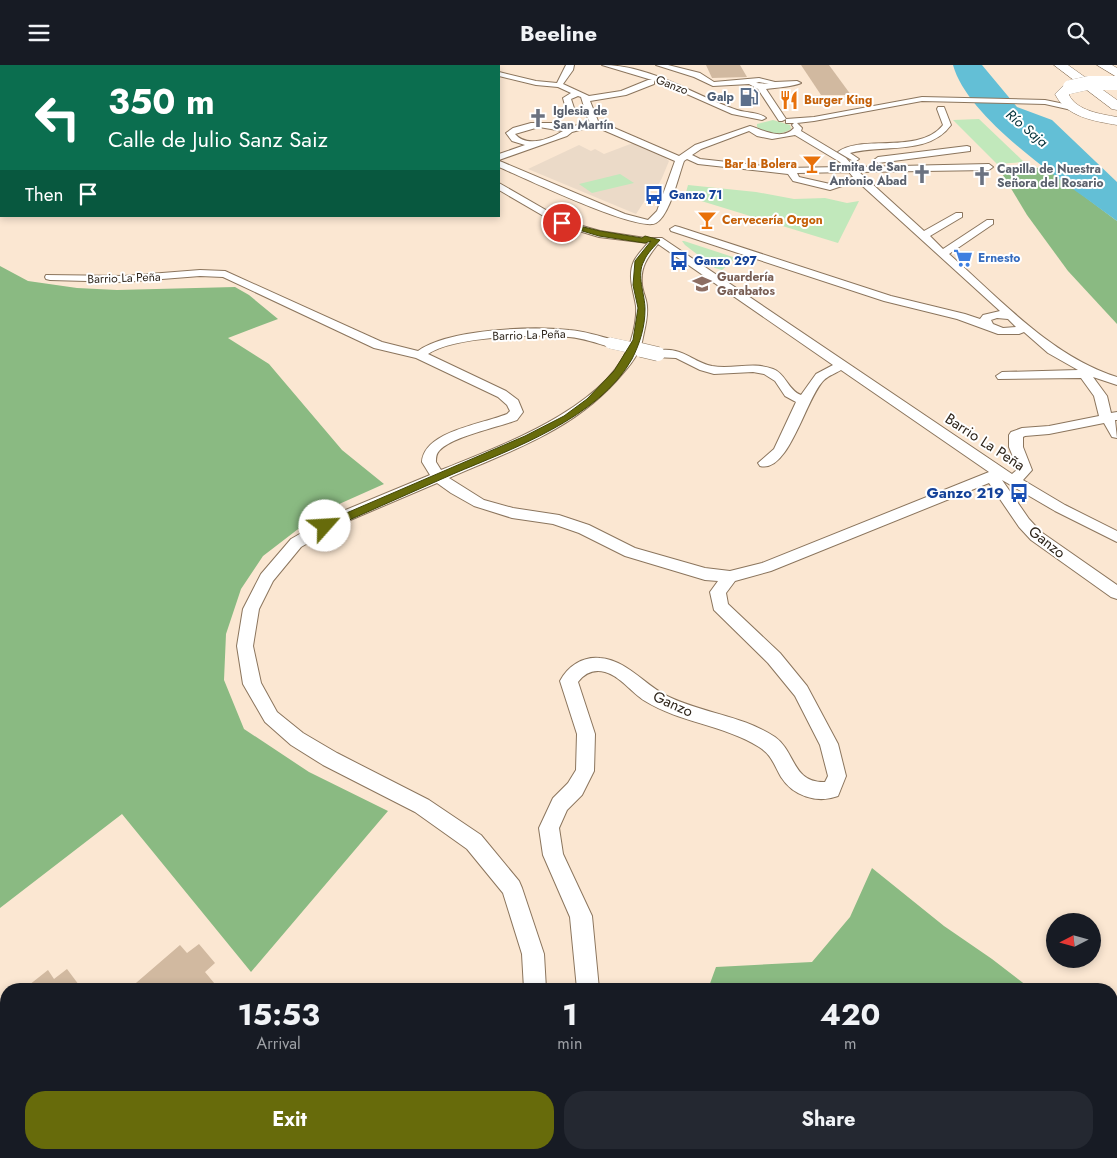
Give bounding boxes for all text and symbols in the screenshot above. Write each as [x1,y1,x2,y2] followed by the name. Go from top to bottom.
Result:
[520,17,597,49] text: Beeline
[25,19,53,47] icon: menu
[1064,19,1092,47] icon: search
[653,71,691,100] street label: Ganzo
[108,77,215,127] text: 350 m
[25,85,90,150] icon: left
[738,86,760,108] fuel station icon: Galp
[707,88,735,106] place label: Galp
[778,89,800,111] restaurant icon: Burger King
[804,91,872,109] place label: Burger King
[553,102,614,134] place label: Iglesia de San Martín
[1002,105,1052,152] water label: Río Saja
[527,107,549,129] church icon: Iglesia de San Martín
[108,123,328,155] text: Calle de Julio Sanz Saiz
[801,153,823,175] bar icon: Bar la Bolera
[724,155,797,173] place label: Bar la Bolera
[828,158,907,190] place label: Ermita de San Antonio Abad
[997,160,1104,192] place label: Capilla de Nuestra Señora del Rosario
[911,163,933,185] church icon: Ermita de San Antonio Abad
[971,165,993,187] church icon: Capilla de Nuestra Señora del Rosario
[74,180,102,208] icon: arrive
[25,181,64,208] text: Then
[643,184,665,206] bus stop icon: Ganzo 71
[669,186,722,204] place label: Ganzo 71
[541,202,583,244] pin
[548,209,576,237] icon: arrive
[696,209,718,231] bar icon: Cervecería Orgon
[722,211,823,229] place label: Cervecería Orgon
[952,247,974,269] supermarket icon: Ernesto
[978,249,1020,267] place label: Ernesto
[668,250,690,272] bus stop icon: Ganzo 297
[694,252,757,270] place label: Ganzo 297
[87,268,161,288] street label: Barrio La Peña
[717,268,775,300] place label: Guardería Garabatos
[691,273,713,295] school or university icon: Guardería Garabatos
[492,325,566,345] street label: Barrio La Peña
[941,408,1029,476] street label: Barrio La Peña
[927,482,1004,504] place label: Ganzo 219
[1008,482,1030,504] bus stop icon: Ganzo 219
[298,499,350,551] position arrow
[1024,521,1070,563] street label: Ganzo
[650,685,696,723] street label: Ganzo
[1046,913,1101,967] north arrow
[1046,913,1101,968] map controls
[238,993,320,1036] text: 15:53
[562,993,578,1036] text: 1
[820,993,880,1036] text: 420
[257,1032,301,1055] text: Arrival
[557,1032,582,1055] text: min
[844,1032,856,1055] text: m
[25,1091,554,1149] button: Exit
[564,1091,1093,1149] button: Share

